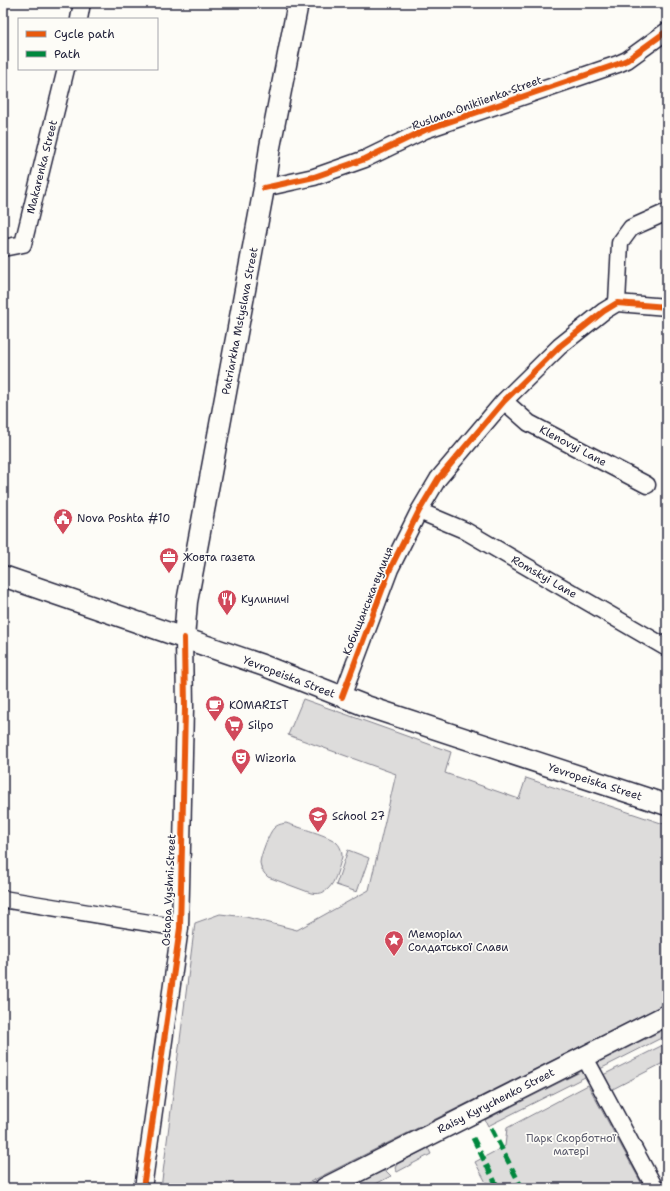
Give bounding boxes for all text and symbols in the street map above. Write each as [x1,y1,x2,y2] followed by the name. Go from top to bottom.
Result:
[18,18,158,70] legend
[54,26,115,42] text: Cycle path
[54,46,80,62] text: Path
[410,72,544,134] street label: Ruslana Onikiienka Street
[23,118,61,216] street label: Makarenka Street
[218,246,262,396] street label: Patriarkha Mstyslava Street
[537,422,609,470] street label: Klenovyi Lane
[52,507,74,535] public building icon: Nova Poshta #10
[77,511,170,526] place label: Nova Poshta #10
[339,545,397,657] street label: Кобищанська вулиця
[158,546,180,574] office icon: Жовта газета
[183,550,255,565] place label: Жовта газета
[508,552,580,602] street label: Romskyi Lane
[216,588,238,616] restaurant icon: Кулиничі
[241,592,289,607] place label: Кулиничі
[241,652,338,702] street label: Yevropeiska Street
[204,694,226,722] cafe icon: KOMARIST
[229,698,289,713] place label: KOMARIST
[223,714,245,742] supermarket icon: Silpo
[248,718,274,733] place label: Silpo
[230,747,252,775] theatre icon: Wizoria
[255,751,296,766] place label: Wizoria
[546,760,644,804] street label: Yevropeiska Street
[307,805,329,833] school or university icon: School 27
[332,809,385,824] place label: School 27
[159,833,179,946] street label: Ostapa Vyshni Street
[408,927,508,955] place label: Меморіал Солдатської Слави
[383,929,405,957] place icon: Меморіал Солдатської Слави
[435,1065,557,1137] street label: Raisy Kyrychenko Street
[526,1131,617,1159] park label: Парк Скорботної матері

